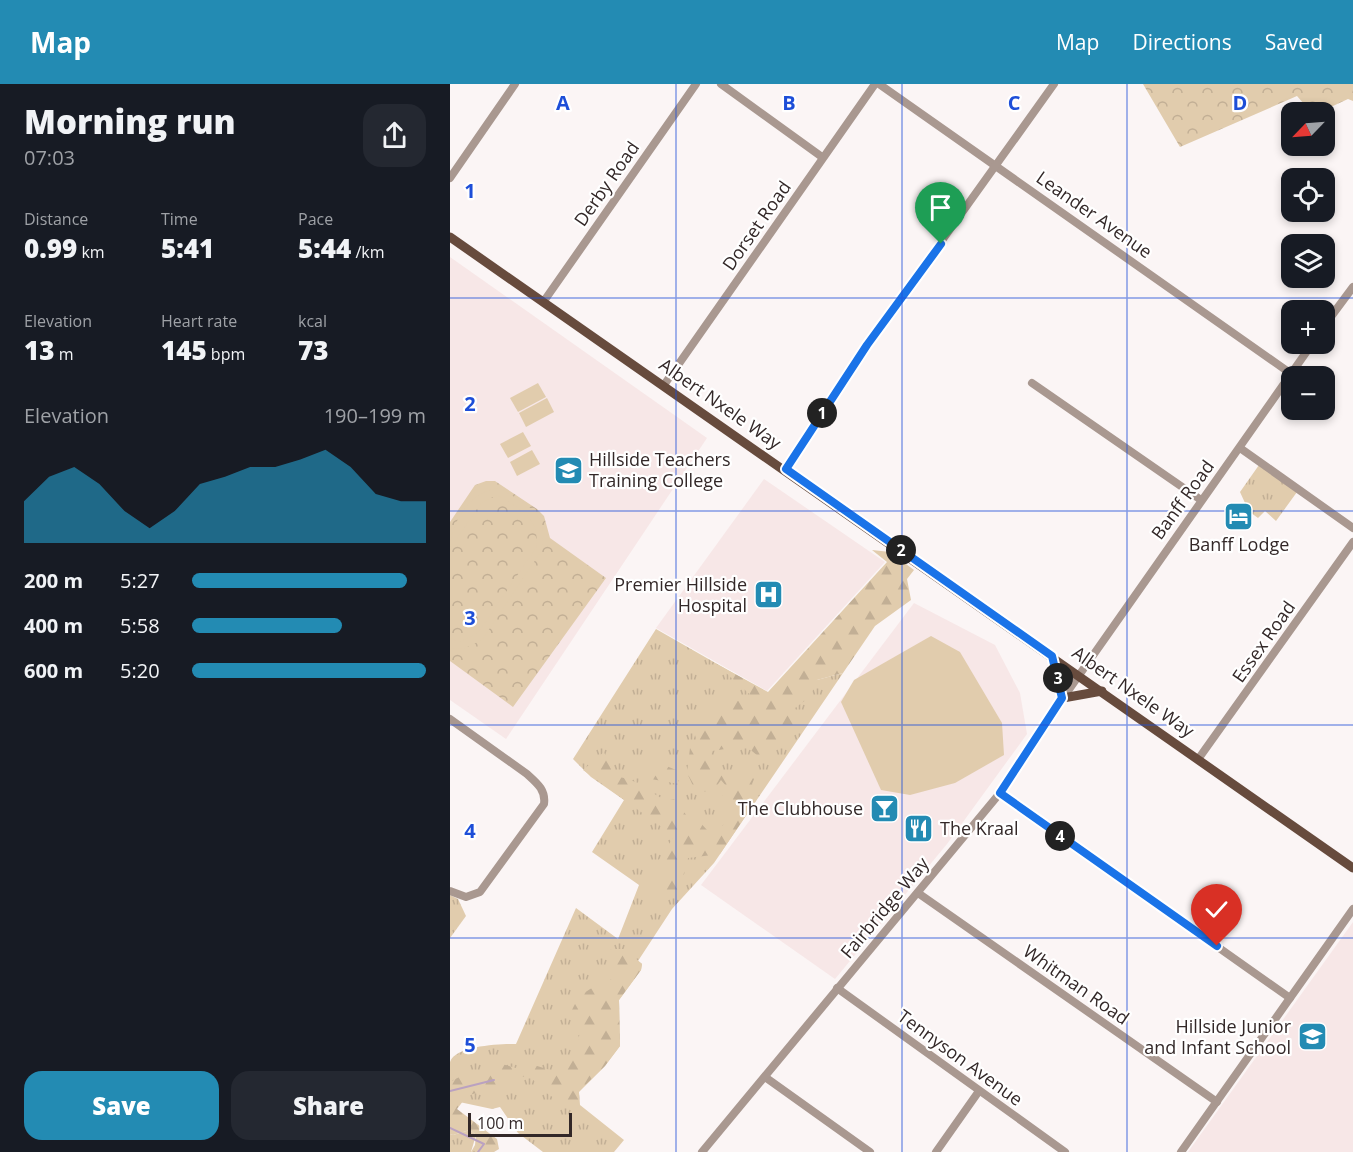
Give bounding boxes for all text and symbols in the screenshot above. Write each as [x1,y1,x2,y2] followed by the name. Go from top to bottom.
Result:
[30,23,91,61] text: Map
[1056,28,1099,56] text: Map
[1132,28,1232,56] text: Directions
[1265,28,1323,56] text: Saved
[556,89,570,116] text: A
[782,89,796,116] text: B
[1008,89,1021,116] text: C
[1233,89,1247,116] text: D
[24,99,236,144] text: Morning run
[1281,102,1335,156] north arrow
[1281,102,1335,420] map controls
[363,104,426,167] button: share
[568,136,644,231] street label: Derby Road
[24,144,75,171] text: 07:03
[1032,165,1157,263] street label: Leander Avenue
[1281,168,1335,222] button: locate
[717,176,796,275] street label: Dorset Road
[464,177,476,204] text: 1
[915,182,966,244] pin
[924,191,957,224] icon: arrive
[24,208,88,230] text: Distance
[161,208,198,230] text: Time
[298,208,333,230] text: Pace
[24,230,77,266] text: 0.99
[161,230,214,266] text: 5:41
[298,230,351,266] text: 5:44
[1281,234,1335,288] button: layers
[77,241,105,263] text: km
[351,241,384,263] text: /km
[1281,300,1335,354] button: +
[24,310,92,332] text: Elevation
[161,310,237,332] text: Heart rate
[298,310,327,332] text: kcal
[24,332,54,368] text: 13
[161,332,207,368] text: 145
[298,332,328,368] text: 73
[54,343,73,365] text: m
[207,343,245,365] text: bpm
[655,352,787,455] street label: Albert Nxele Way
[1281,366,1335,420] button: −
[464,390,476,417] text: 2
[807,398,837,428] pin: 1
[24,402,109,429] text: Elevation
[324,402,426,429] text: 190–199 m
[817,402,827,424] text: 1
[589,447,731,492] place label: Hillside Teachers Training College
[552,454,584,486] school or university icon: Hillside Teachers Training College
[1145,455,1219,544] street label: Banff Road
[1223,500,1255,532] hotel icon: Banff Lodge
[1189,532,1289,556] place label: Banff Lodge
[886,535,916,565] pin: 2
[896,539,906,561] text: 2
[24,567,83,594] text: 200 m
[120,567,160,594] text: 5:27
[614,572,747,617] place label: Premier Hillside Hospital
[752,579,784,611] hospital icon: Premier Hillside Hospital
[1226,596,1300,687] street label: Essex Road
[464,604,476,631] text: 3
[24,612,83,639] text: 400 m
[120,612,160,639] text: 5:58
[1068,640,1200,743] street label: Albert Nxele Way
[24,657,83,684] text: 600 m
[120,657,160,684] text: 5:20
[1043,663,1073,693] pin: 3
[1053,667,1063,689] text: 3
[868,793,900,825] bar icon: The Clubhouse
[738,796,863,820] place label: The Clubhouse
[903,813,935,845] restaurant icon: The Kraal
[940,816,1019,840] place label: The Kraal
[464,817,476,844] text: 4
[1045,821,1075,851] pin: 4
[1055,825,1065,847] text: 4
[835,851,934,963] street label: Fairbridge Way
[1191,884,1242,946] pin
[1200,893,1233,926] icon: check
[1019,939,1134,1030] street label: Whitman Road
[893,1004,1028,1111] street label: Tennyson Avenue
[1144,1014,1292,1059] place label: Hillside Junior and Infant School
[1296,1021,1328,1053] school or university icon: Hillside Junior and Infant School
[464,1031,476,1058] text: 5
[24,1071,219,1140] button: Save
[231,1071,426,1140] button: Share
[468,1110,572,1138] scale bar
[477,1112,523,1134] text: 100 m

